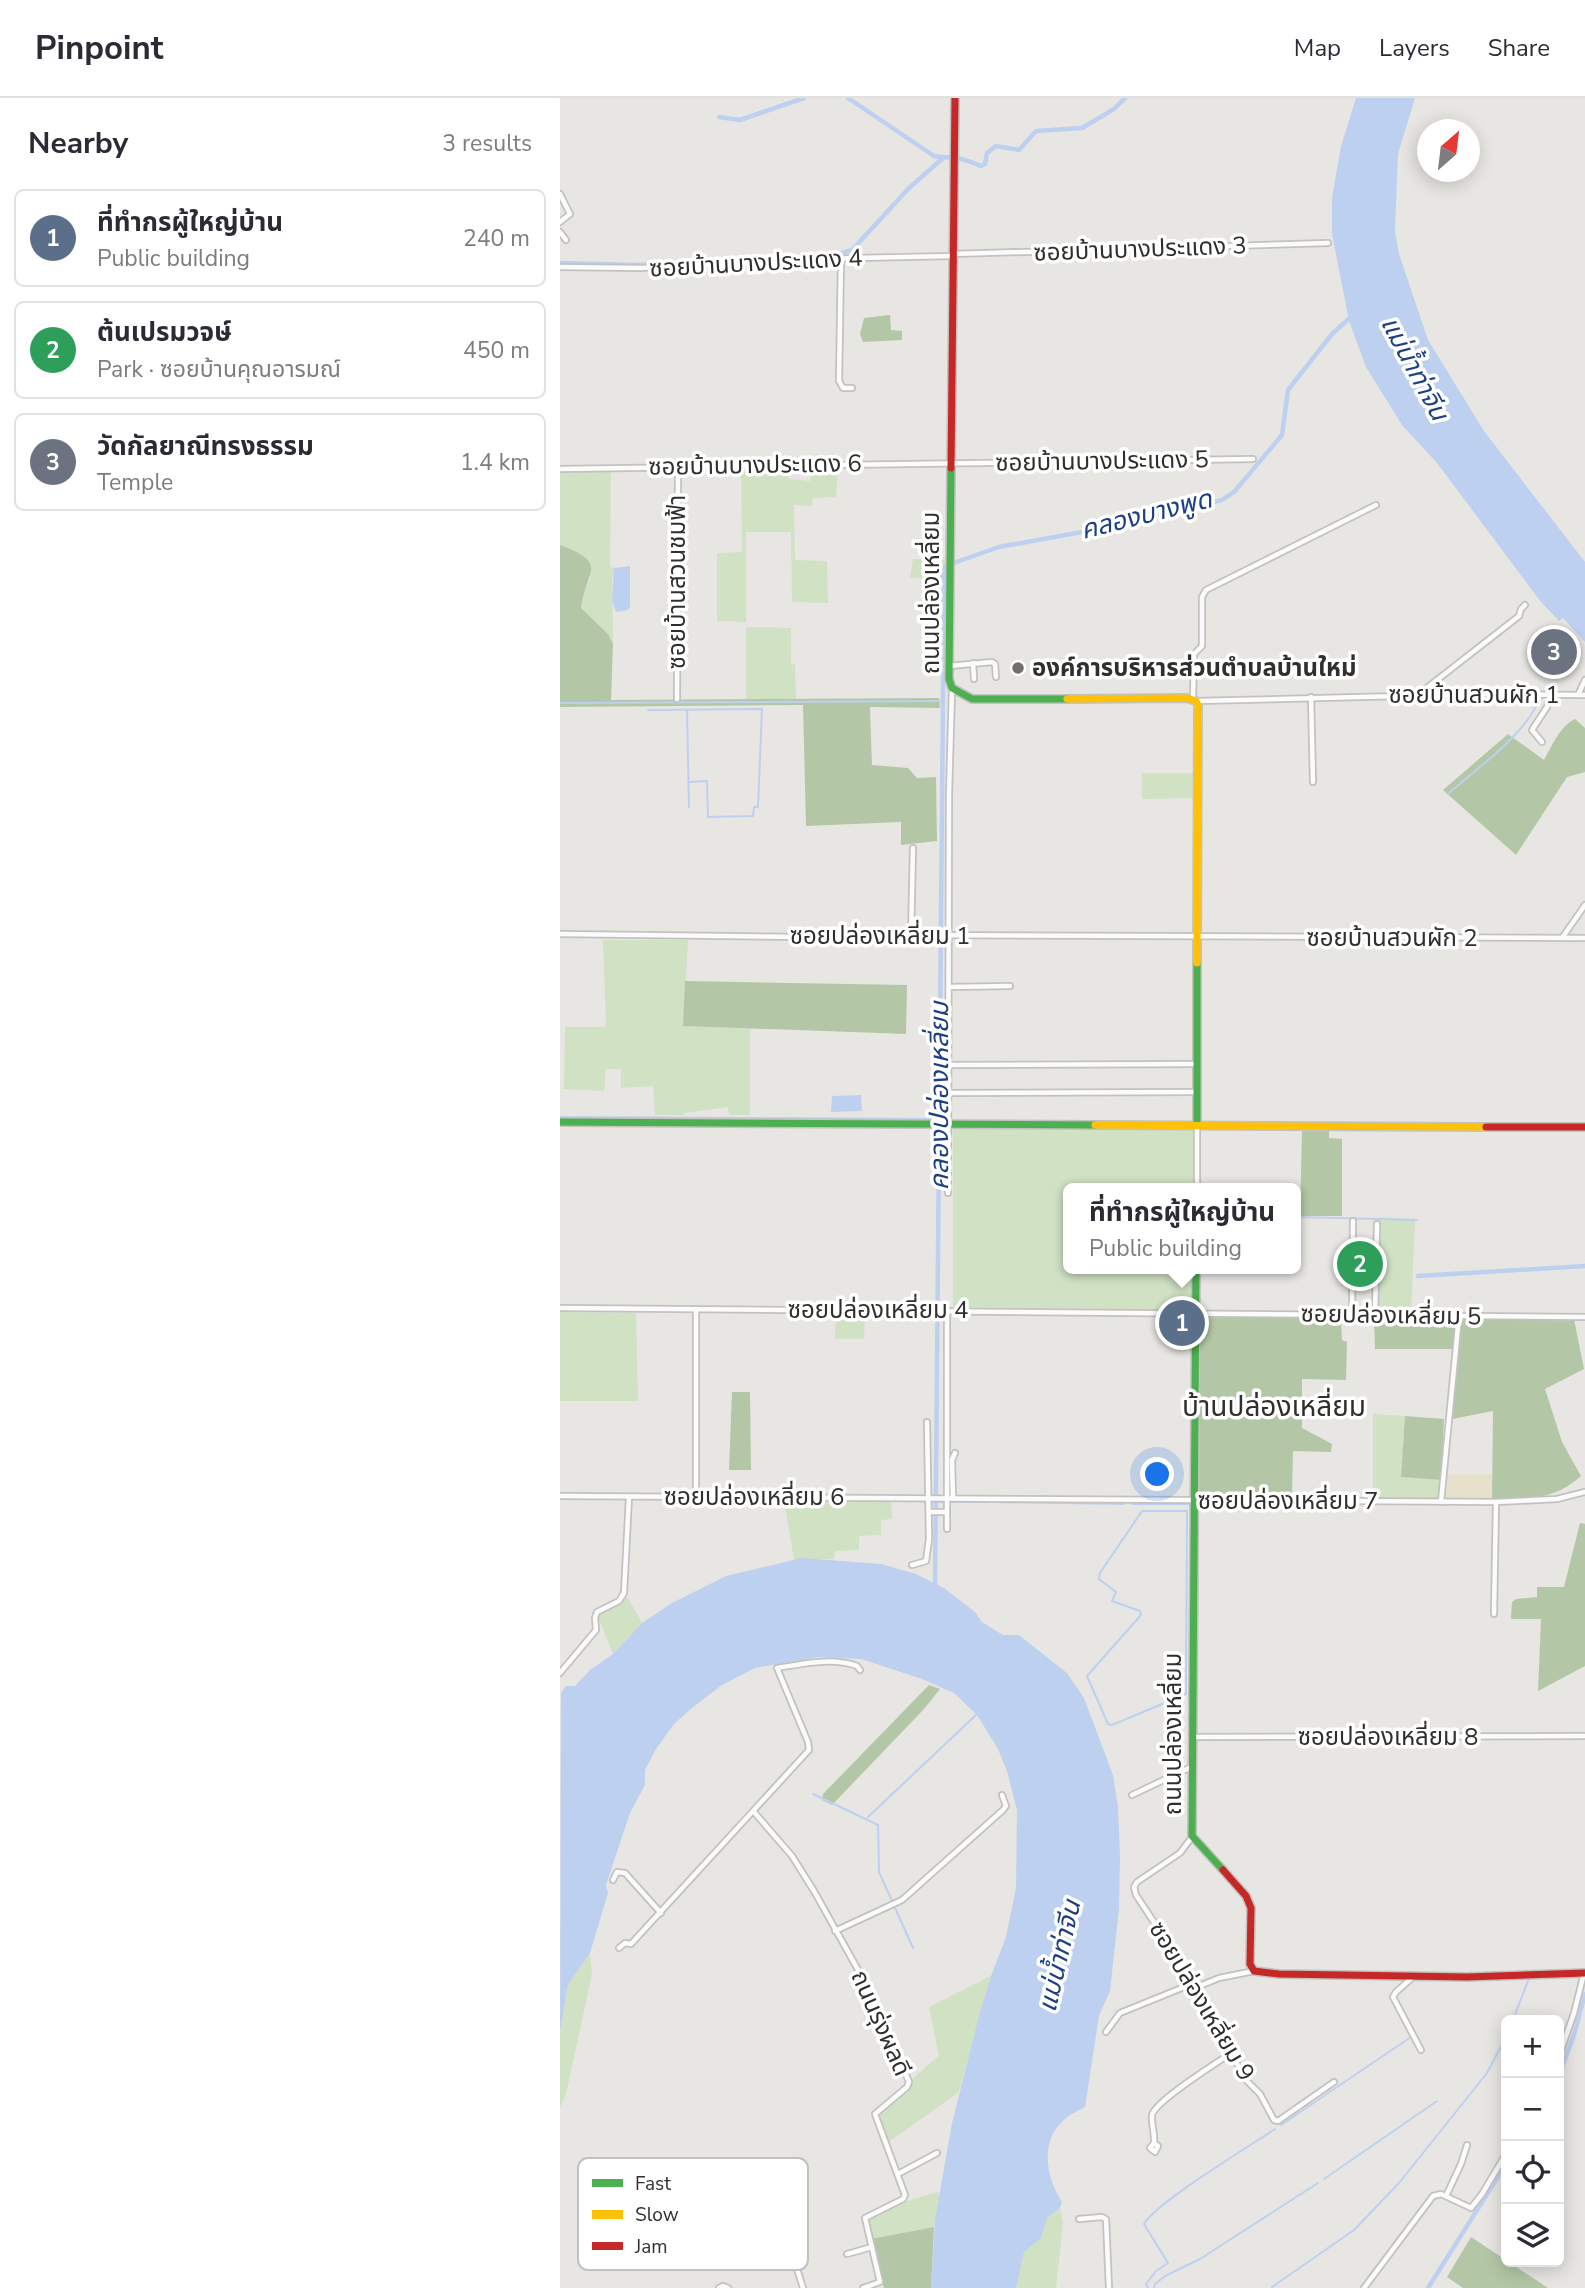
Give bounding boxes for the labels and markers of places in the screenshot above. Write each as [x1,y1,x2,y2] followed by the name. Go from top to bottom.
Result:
[1531,626,1577,678] pin: 3
[1032,652,1356,684] place label: องค์การบริหารส่วนตำบลบ้านใหม่
[1010,660,1026,676] marker: องค์การบริหารส่วนตำบลบ้านใหม่
[1337,1238,1383,1290] pin: 2
[1159,1297,1205,1349] pin: 1

